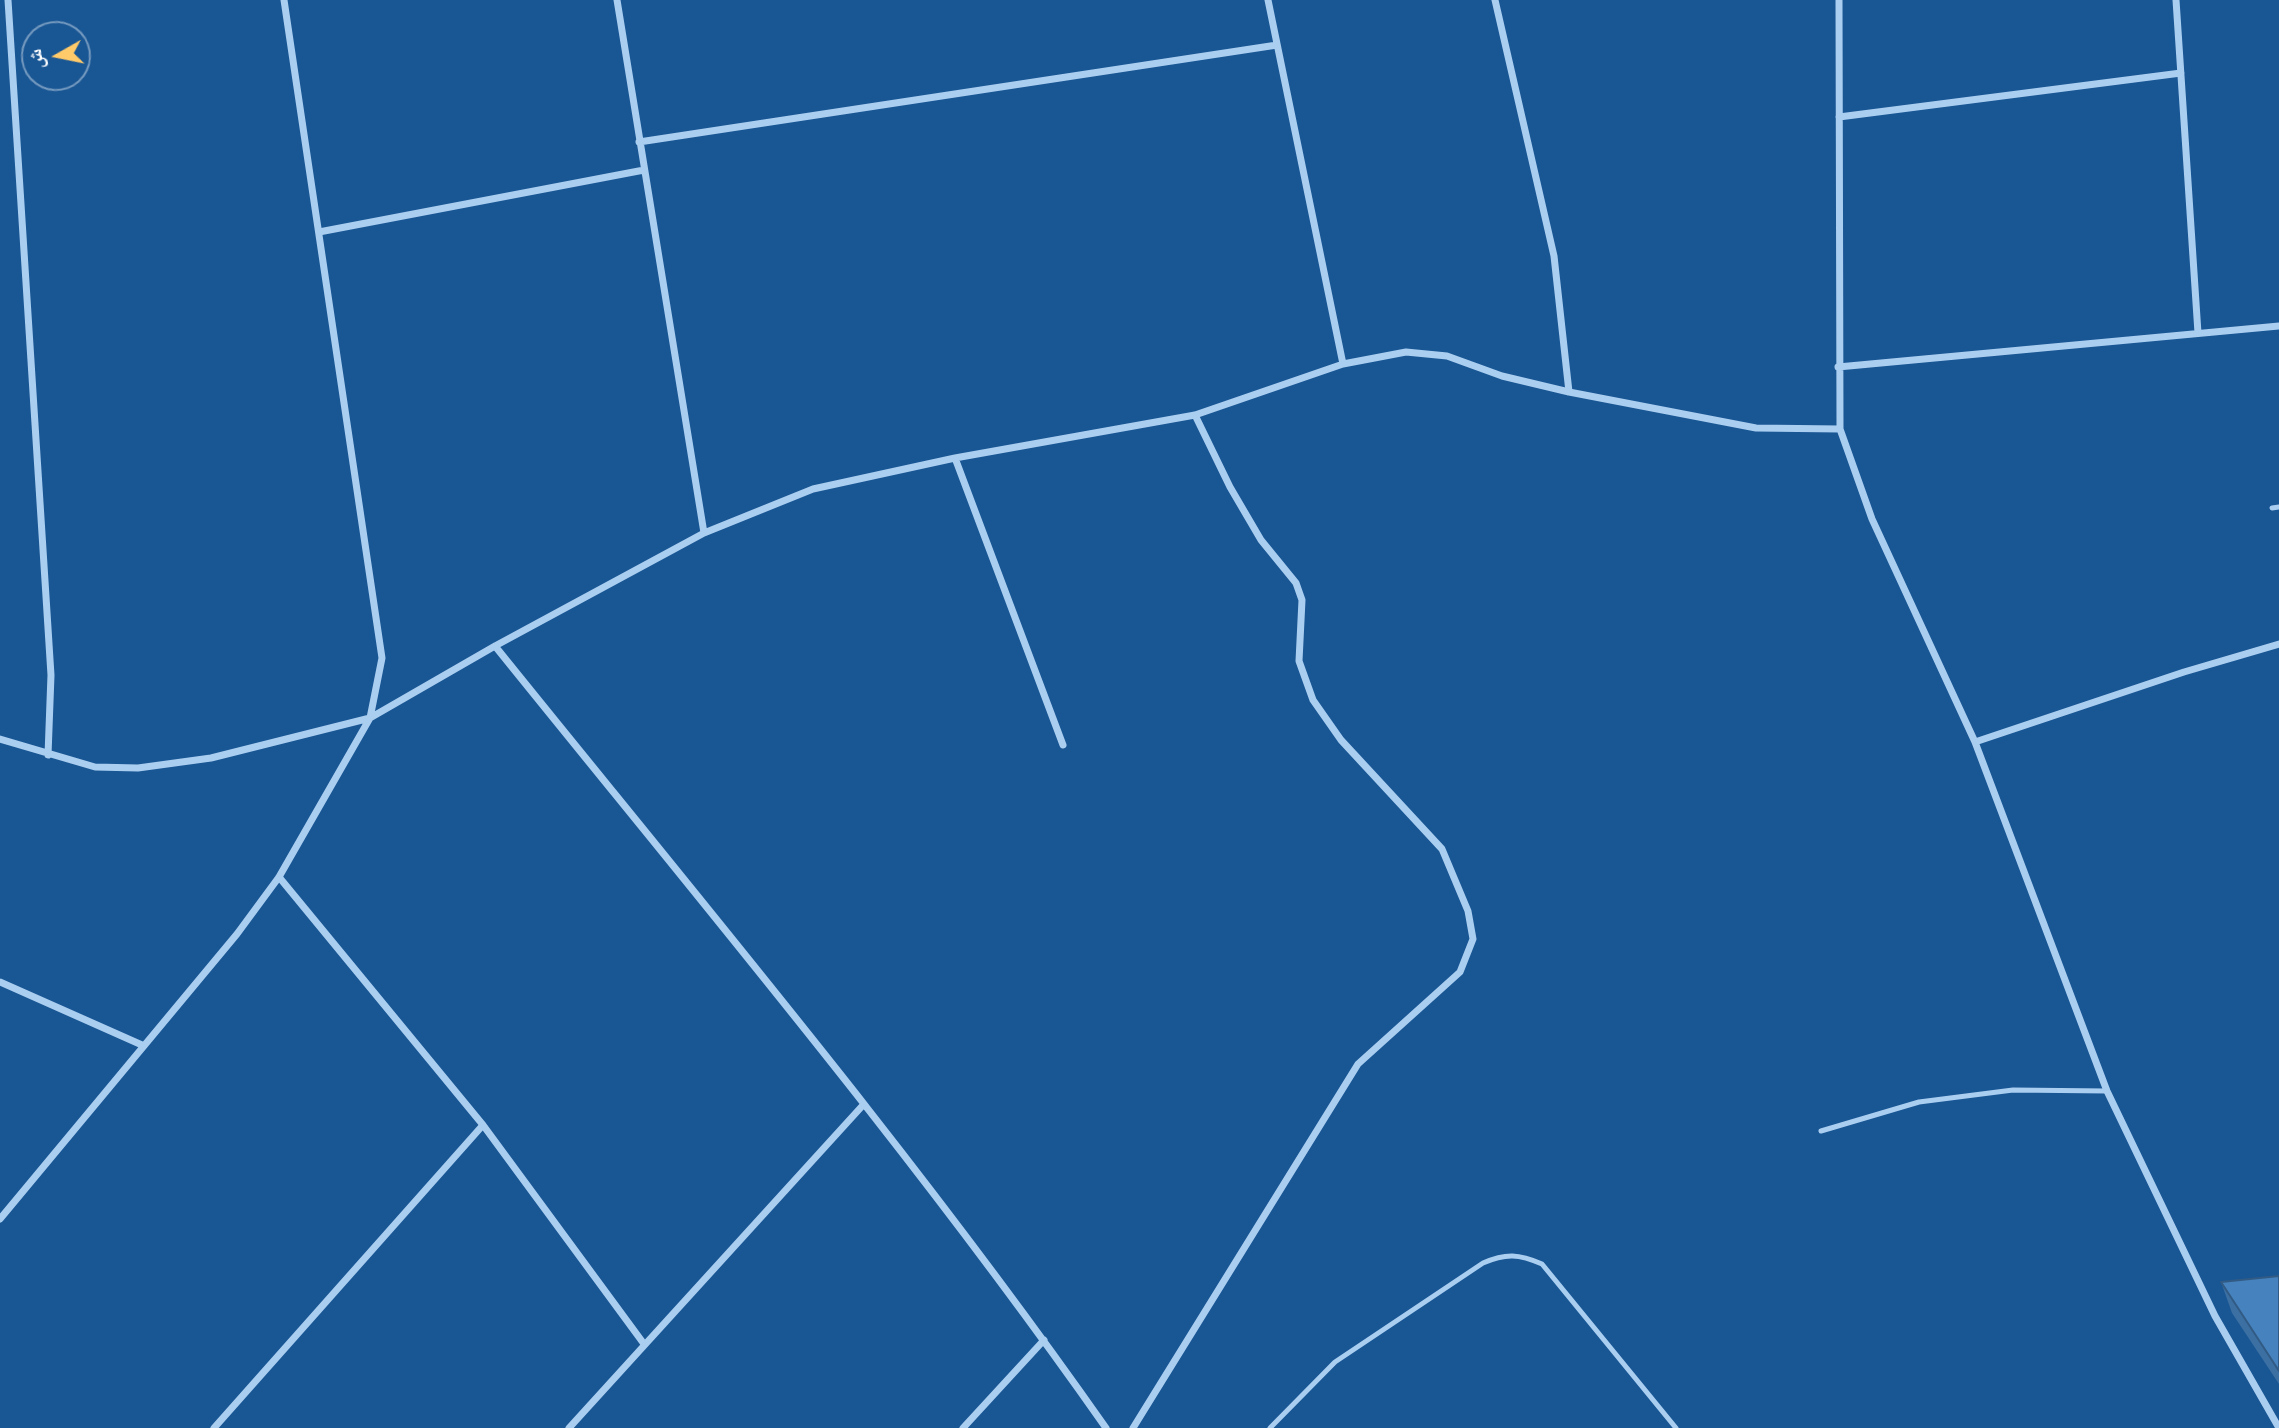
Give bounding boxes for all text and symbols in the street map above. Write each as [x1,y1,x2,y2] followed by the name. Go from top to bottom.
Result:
[21,21,91,91] north arrow
[24,47,50,71] text: ش

